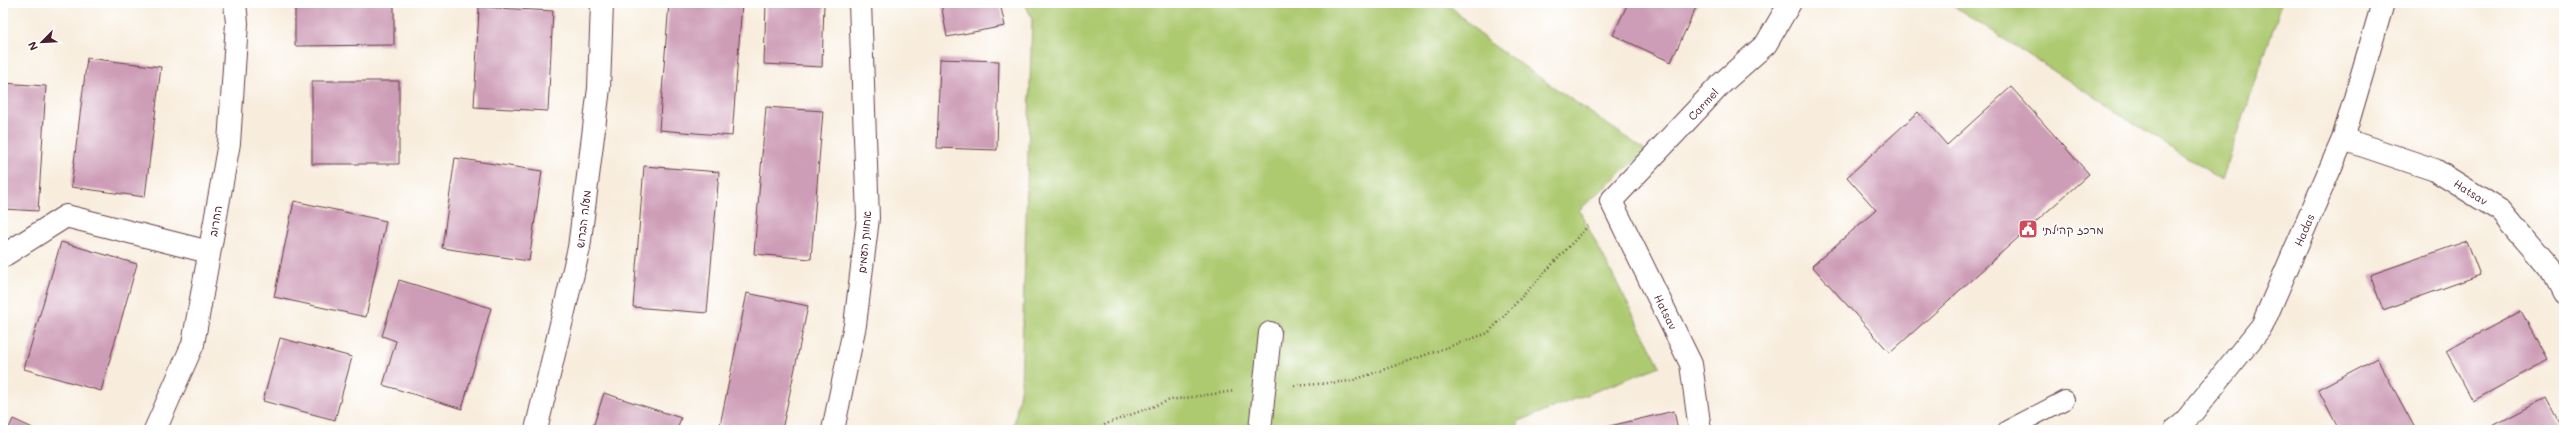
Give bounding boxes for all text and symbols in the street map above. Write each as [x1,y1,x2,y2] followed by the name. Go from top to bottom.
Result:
[22,22,62,62] north arrow
[24,39,41,53] text: N
[1684,85,1722,123] street label: Carmel
[2451,176,2491,208] street label: Hatsav
[572,189,594,249] street label: מעלה הברוש
[205,204,225,238] street label: החרוב
[854,210,874,274] street label: אחוות העמים
[2290,211,2318,249] street label: Hadas
[2017,218,2039,240] public building icon: מרכז קהילתי
[2042,222,2104,237] place label: מרכז קהילתי
[1651,292,1681,332] street label: Hatsav

